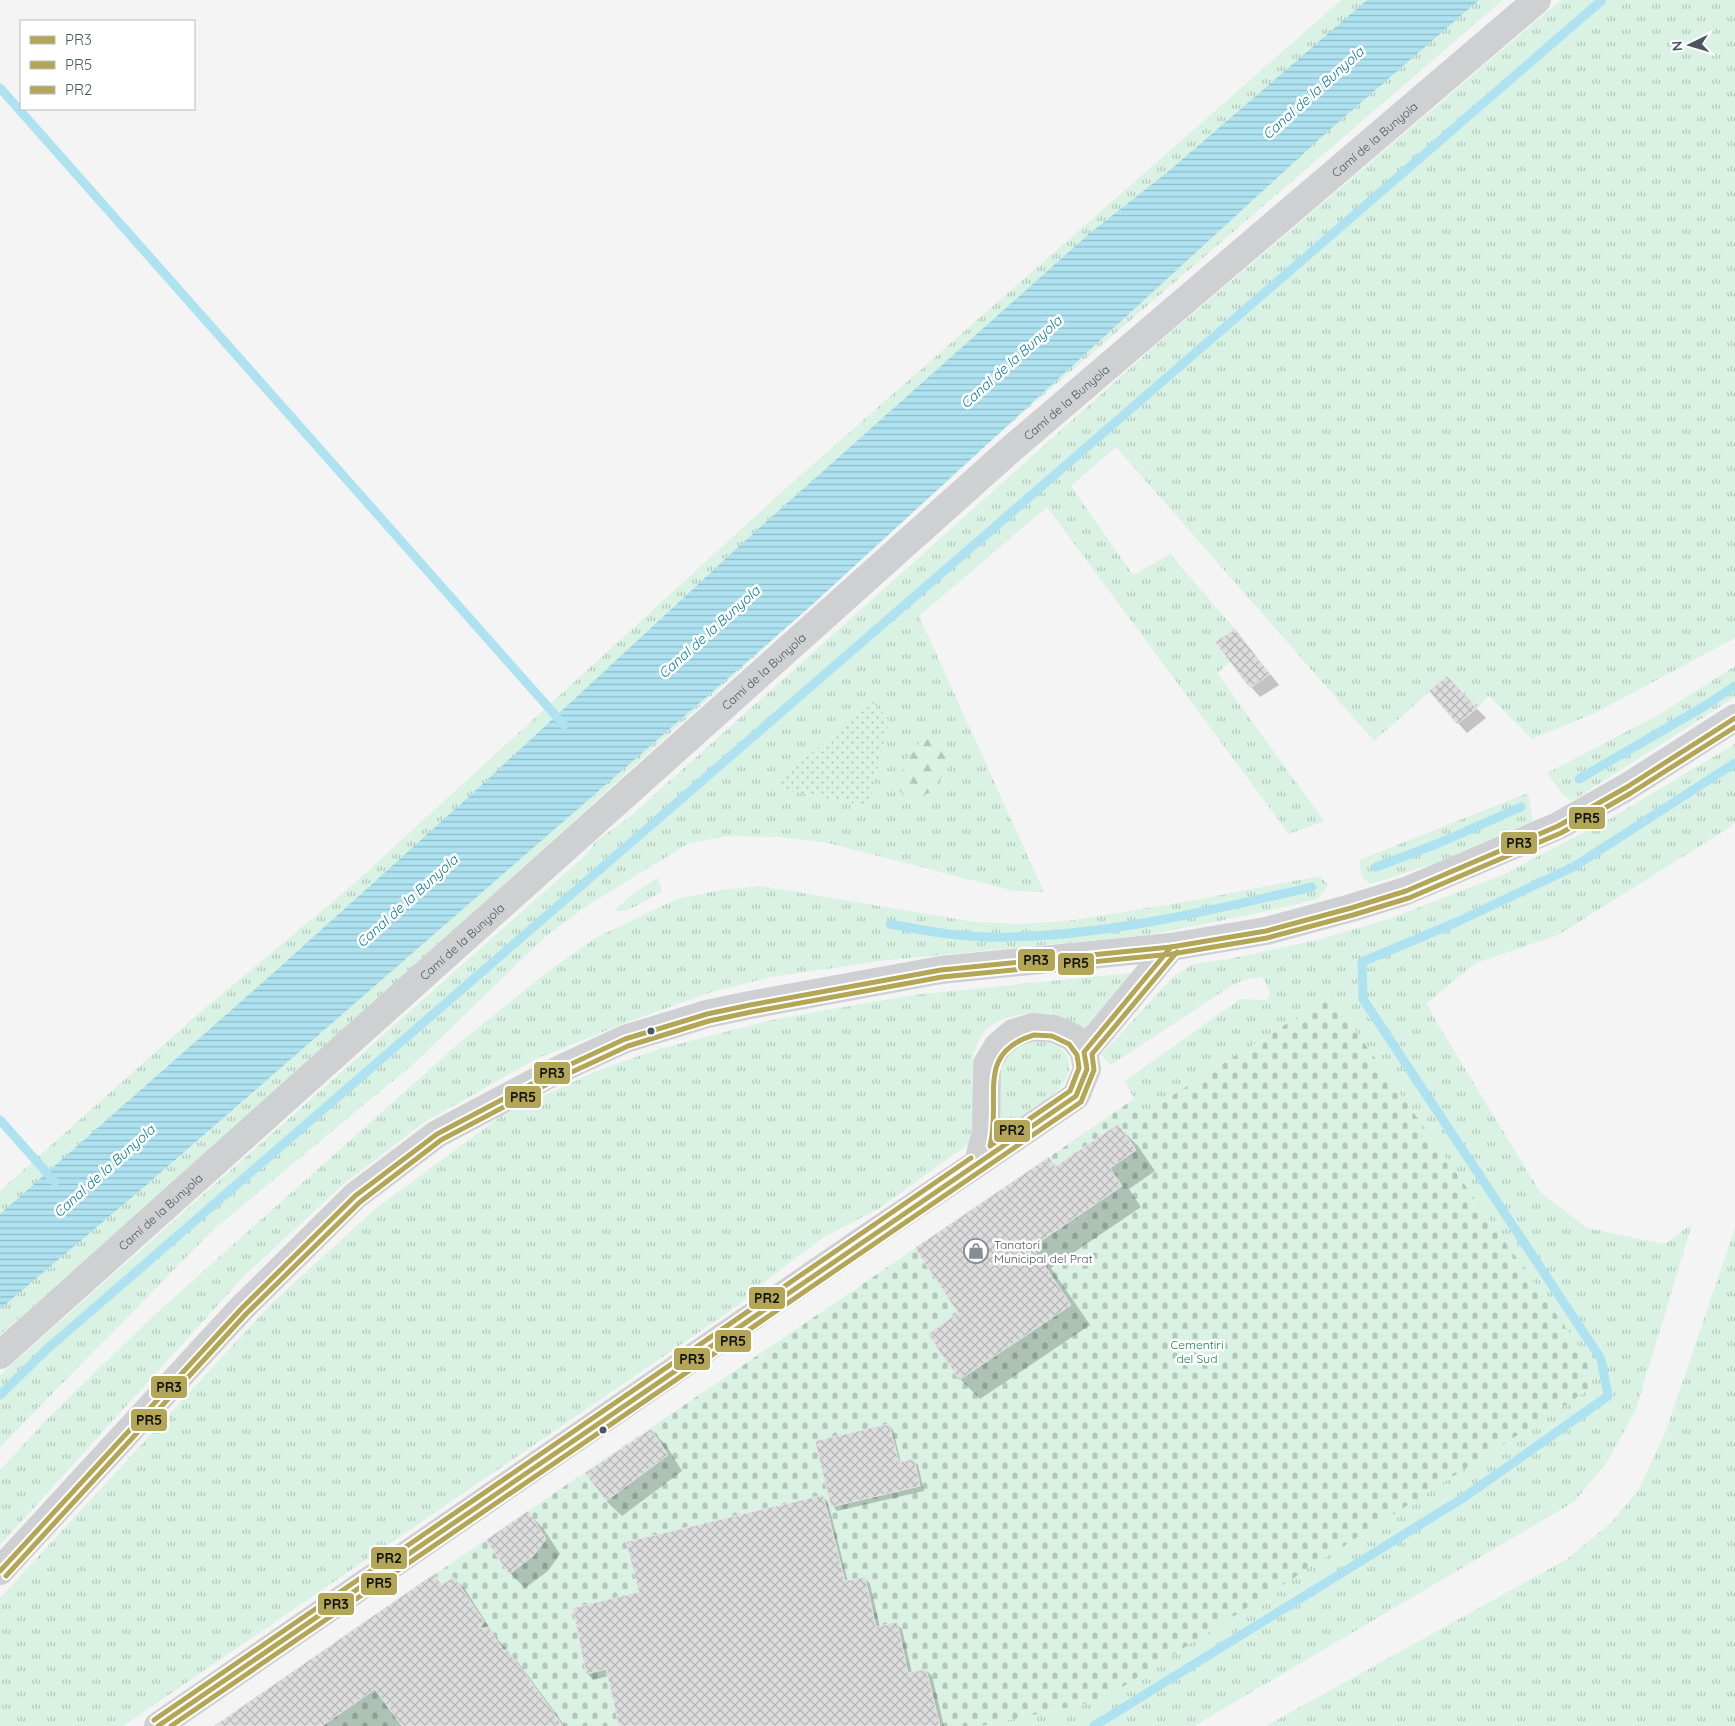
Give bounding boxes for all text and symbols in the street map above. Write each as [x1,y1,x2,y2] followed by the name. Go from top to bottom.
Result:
[20,20,195,110] legend
[1665,20,1715,70] north arrow
[65,30,92,49] text: PR3
[1668,40,1686,52] text: N
[1259,42,1368,143] water label: Canal de la Bunyola
[65,55,92,74] text: PR5
[65,80,92,99] text: PR2
[1328,98,1420,180] street label: Camí de la Bunyola
[957,311,1066,412] water label: Canal de la Bunyola
[1020,361,1112,443] street label: Camí de la Bunyola
[655,581,764,682] water label: Canal de la Bunyola
[718,629,809,713] street label: Camí de la Bunyola
[1568,806,1606,830] line badge: PR5
[1574,809,1600,827] text: PR5
[1500,831,1538,855] line badge: PR3
[1506,834,1532,852] text: PR3
[353,850,462,951] water label: Canal de la Bunyola
[416,900,507,983] street label: Camí de la Bunyola
[1017,948,1056,972] line badge: PR3
[1023,951,1049,969] text: PR3
[1057,952,1095,976] line badge: PR5
[1063,954,1089,972] text: PR5
[646,1026,656,1036] unlabelled marker
[533,1061,571,1085] line badge: PR3
[539,1064,565,1082] text: PR3
[504,1085,542,1109] line badge: PR5
[510,1088,536,1106] text: PR5
[993,1119,1031,1143] line badge: PR2
[50,1120,159,1221] water label: Canal de la Bunyola
[999,1121,1025,1139] text: PR2
[115,1170,205,1253] street label: Camí de la Bunyola
[994,1237,1093,1266] place label: Tanatori Municipal del Prat
[963,1238,989,1264] shop icon: Tanatori Municipal del Prat
[748,1286,786,1310] line badge: PR2
[754,1289,780,1307] text: PR2
[714,1329,752,1353] line badge: PR5
[720,1332,746,1350] text: PR5
[1170,1337,1224,1366] park label: Cementiri del Sud
[673,1347,711,1371] line badge: PR3
[679,1350,705,1368] text: PR3
[150,1375,188,1399] line badge: PR3
[156,1378,182,1396] text: PR3
[130,1408,168,1432] line badge: PR5
[136,1411,162,1429] text: PR5
[598,1425,608,1435] unlabelled marker
[370,1546,408,1570] line badge: PR2
[376,1549,402,1567] text: PR2
[360,1572,398,1596] line badge: PR5
[366,1574,392,1592] text: PR5
[317,1592,355,1616] line badge: PR3
[323,1595,349,1613] text: PR3

